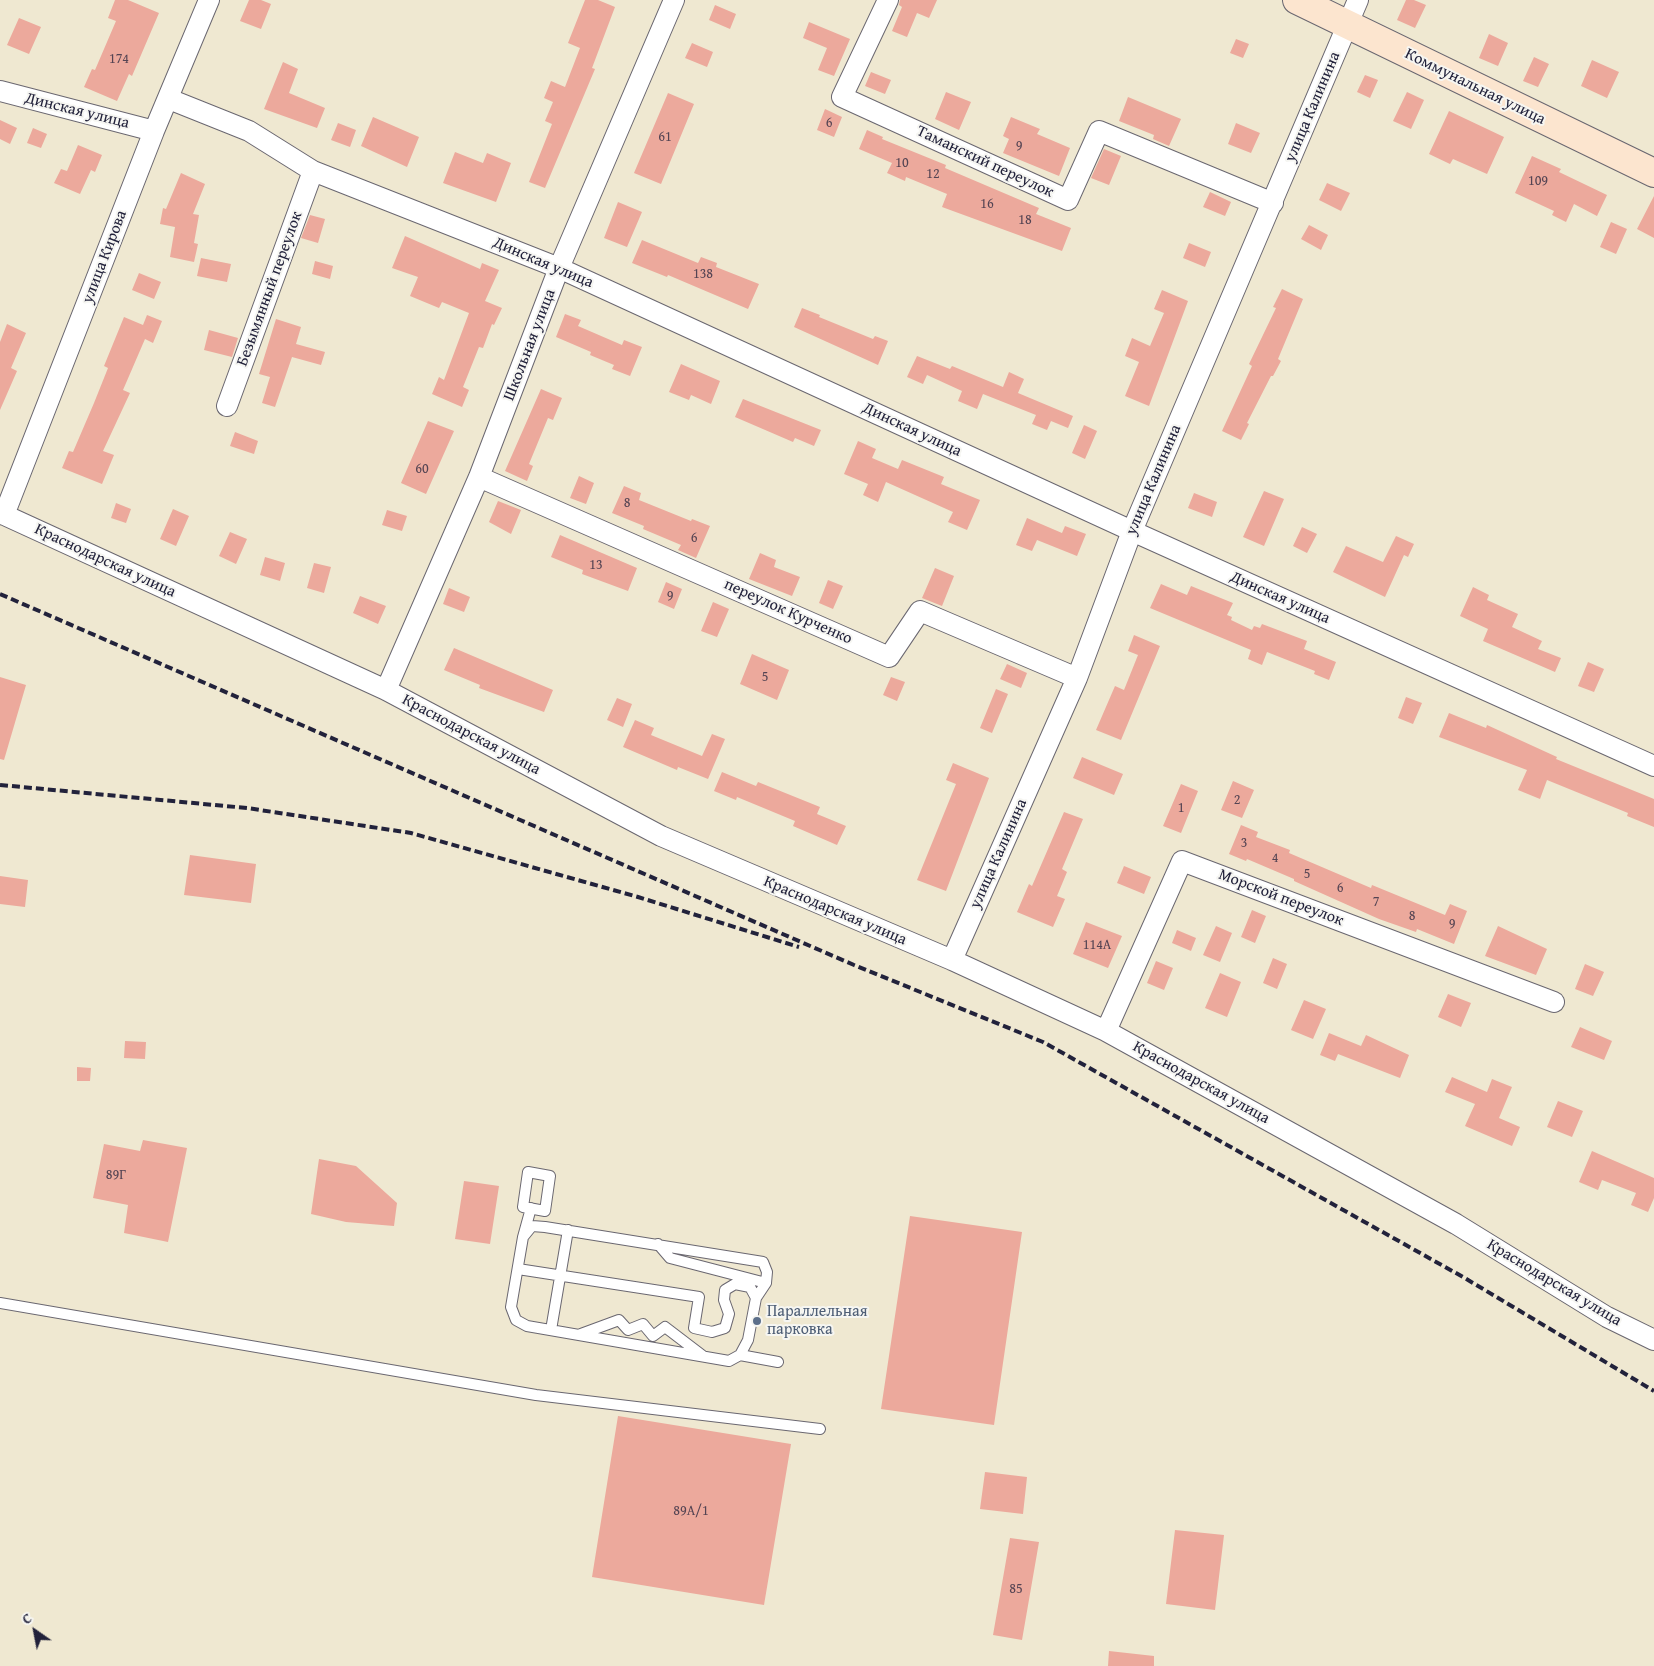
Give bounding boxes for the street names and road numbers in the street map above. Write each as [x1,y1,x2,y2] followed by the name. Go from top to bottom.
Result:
[1402,45,1548,129] street label: Коммунальная улица
[1281,49,1345,165] street label: улица Калинина
[23,89,131,133] street label: Динская улица
[913,122,1057,202] street label: Таманский переулок
[78,208,132,306] street label: улица Кирова
[233,209,307,369] street label: Безымянный переулок
[490,233,596,293] street label: Динская улица
[500,286,560,404] street label: Школьная улица
[859,399,965,461] street label: Динская улица
[1122,422,1186,538] street label: улица Калинина
[31,520,179,602] street label: Краснодарская улица
[1227,567,1333,629] street label: Динская улица
[721,575,855,649] street label: переулок Курченко
[399,691,543,779] street label: Краснодарская улица
[966,796,1032,912] street label: улица Калинина
[1216,865,1346,931] street label: Морской переулок
[761,872,909,950] street label: Краснодарская улица
[1129,1037,1273,1129] street label: Краснодарская улица
[1483,1235,1625,1331] street label: Краснодарская улица

